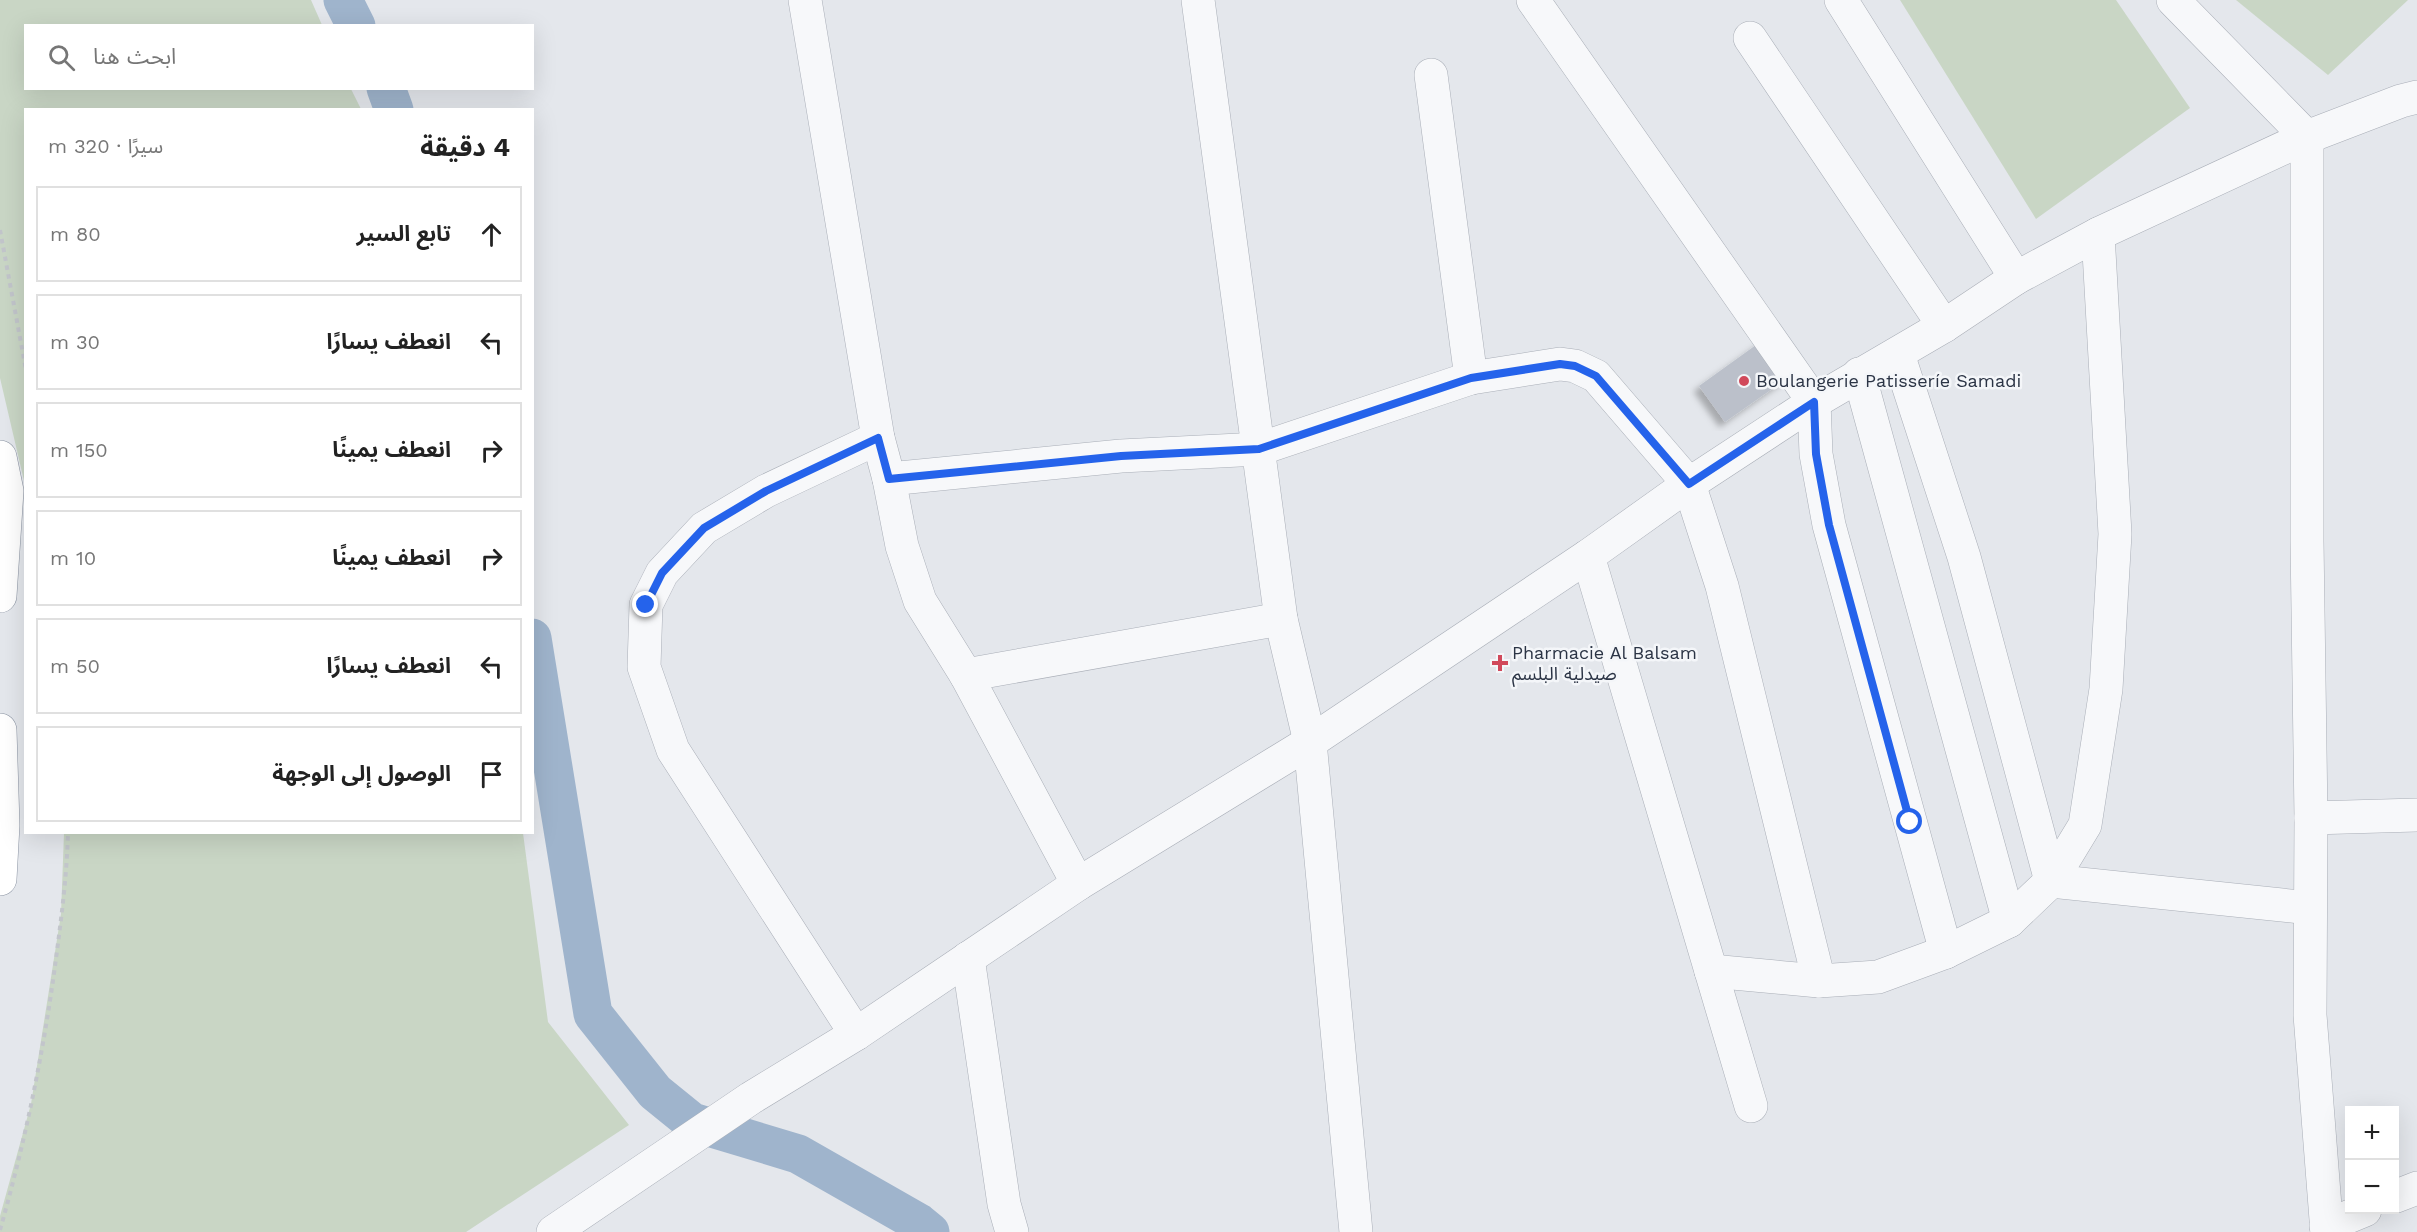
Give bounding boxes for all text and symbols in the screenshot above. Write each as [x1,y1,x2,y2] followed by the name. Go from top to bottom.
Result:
[24,24,534,90] search box
[45,41,78,74] icon: search
[93,44,176,69] text: ابحث هنا
[420,132,510,162] text: 4 دقيقة
[48,134,163,158] text: سيرًا · 320 m
[475,218,508,251] icon: ahead
[356,221,451,246] text: تابع السير
[50,222,101,246] text: 80 m
[475,326,508,359] icon: left
[327,329,451,354] text: انعطف يسارًا
[50,330,100,354] text: 30 m
[1756,370,2021,391] place label: Boulangerie Patisseríe Samadi
[1737,374,1751,388] marker: Boulangerie Patisseríe Samadi
[475,434,508,467] icon: right
[332,437,451,462] text: انعطف يمينًا
[50,438,108,462] text: 150 m
[475,542,508,575] icon: right
[332,545,451,570] text: انعطف يمينًا
[50,546,96,570] text: 10 m
[632,591,658,617] route end
[1512,642,1697,687] place label: Pharmacie Al Balsam صيدلية البلسم
[475,650,508,683] icon: left
[327,653,451,678] text: انعطف يسارًا
[50,654,100,678] text: 50 m
[1493,656,1507,670] marker: Pharmacie Al Balsam صيدلية البلسم
[475,758,508,791] icon: arrive
[272,761,451,786] text: الوصول إلى الوجهة
[1896,808,1922,834] route start
[2345,1106,2399,1214] map controls
[2345,1106,2399,1160] button: +
[2345,1160,2399,1214] button: −

